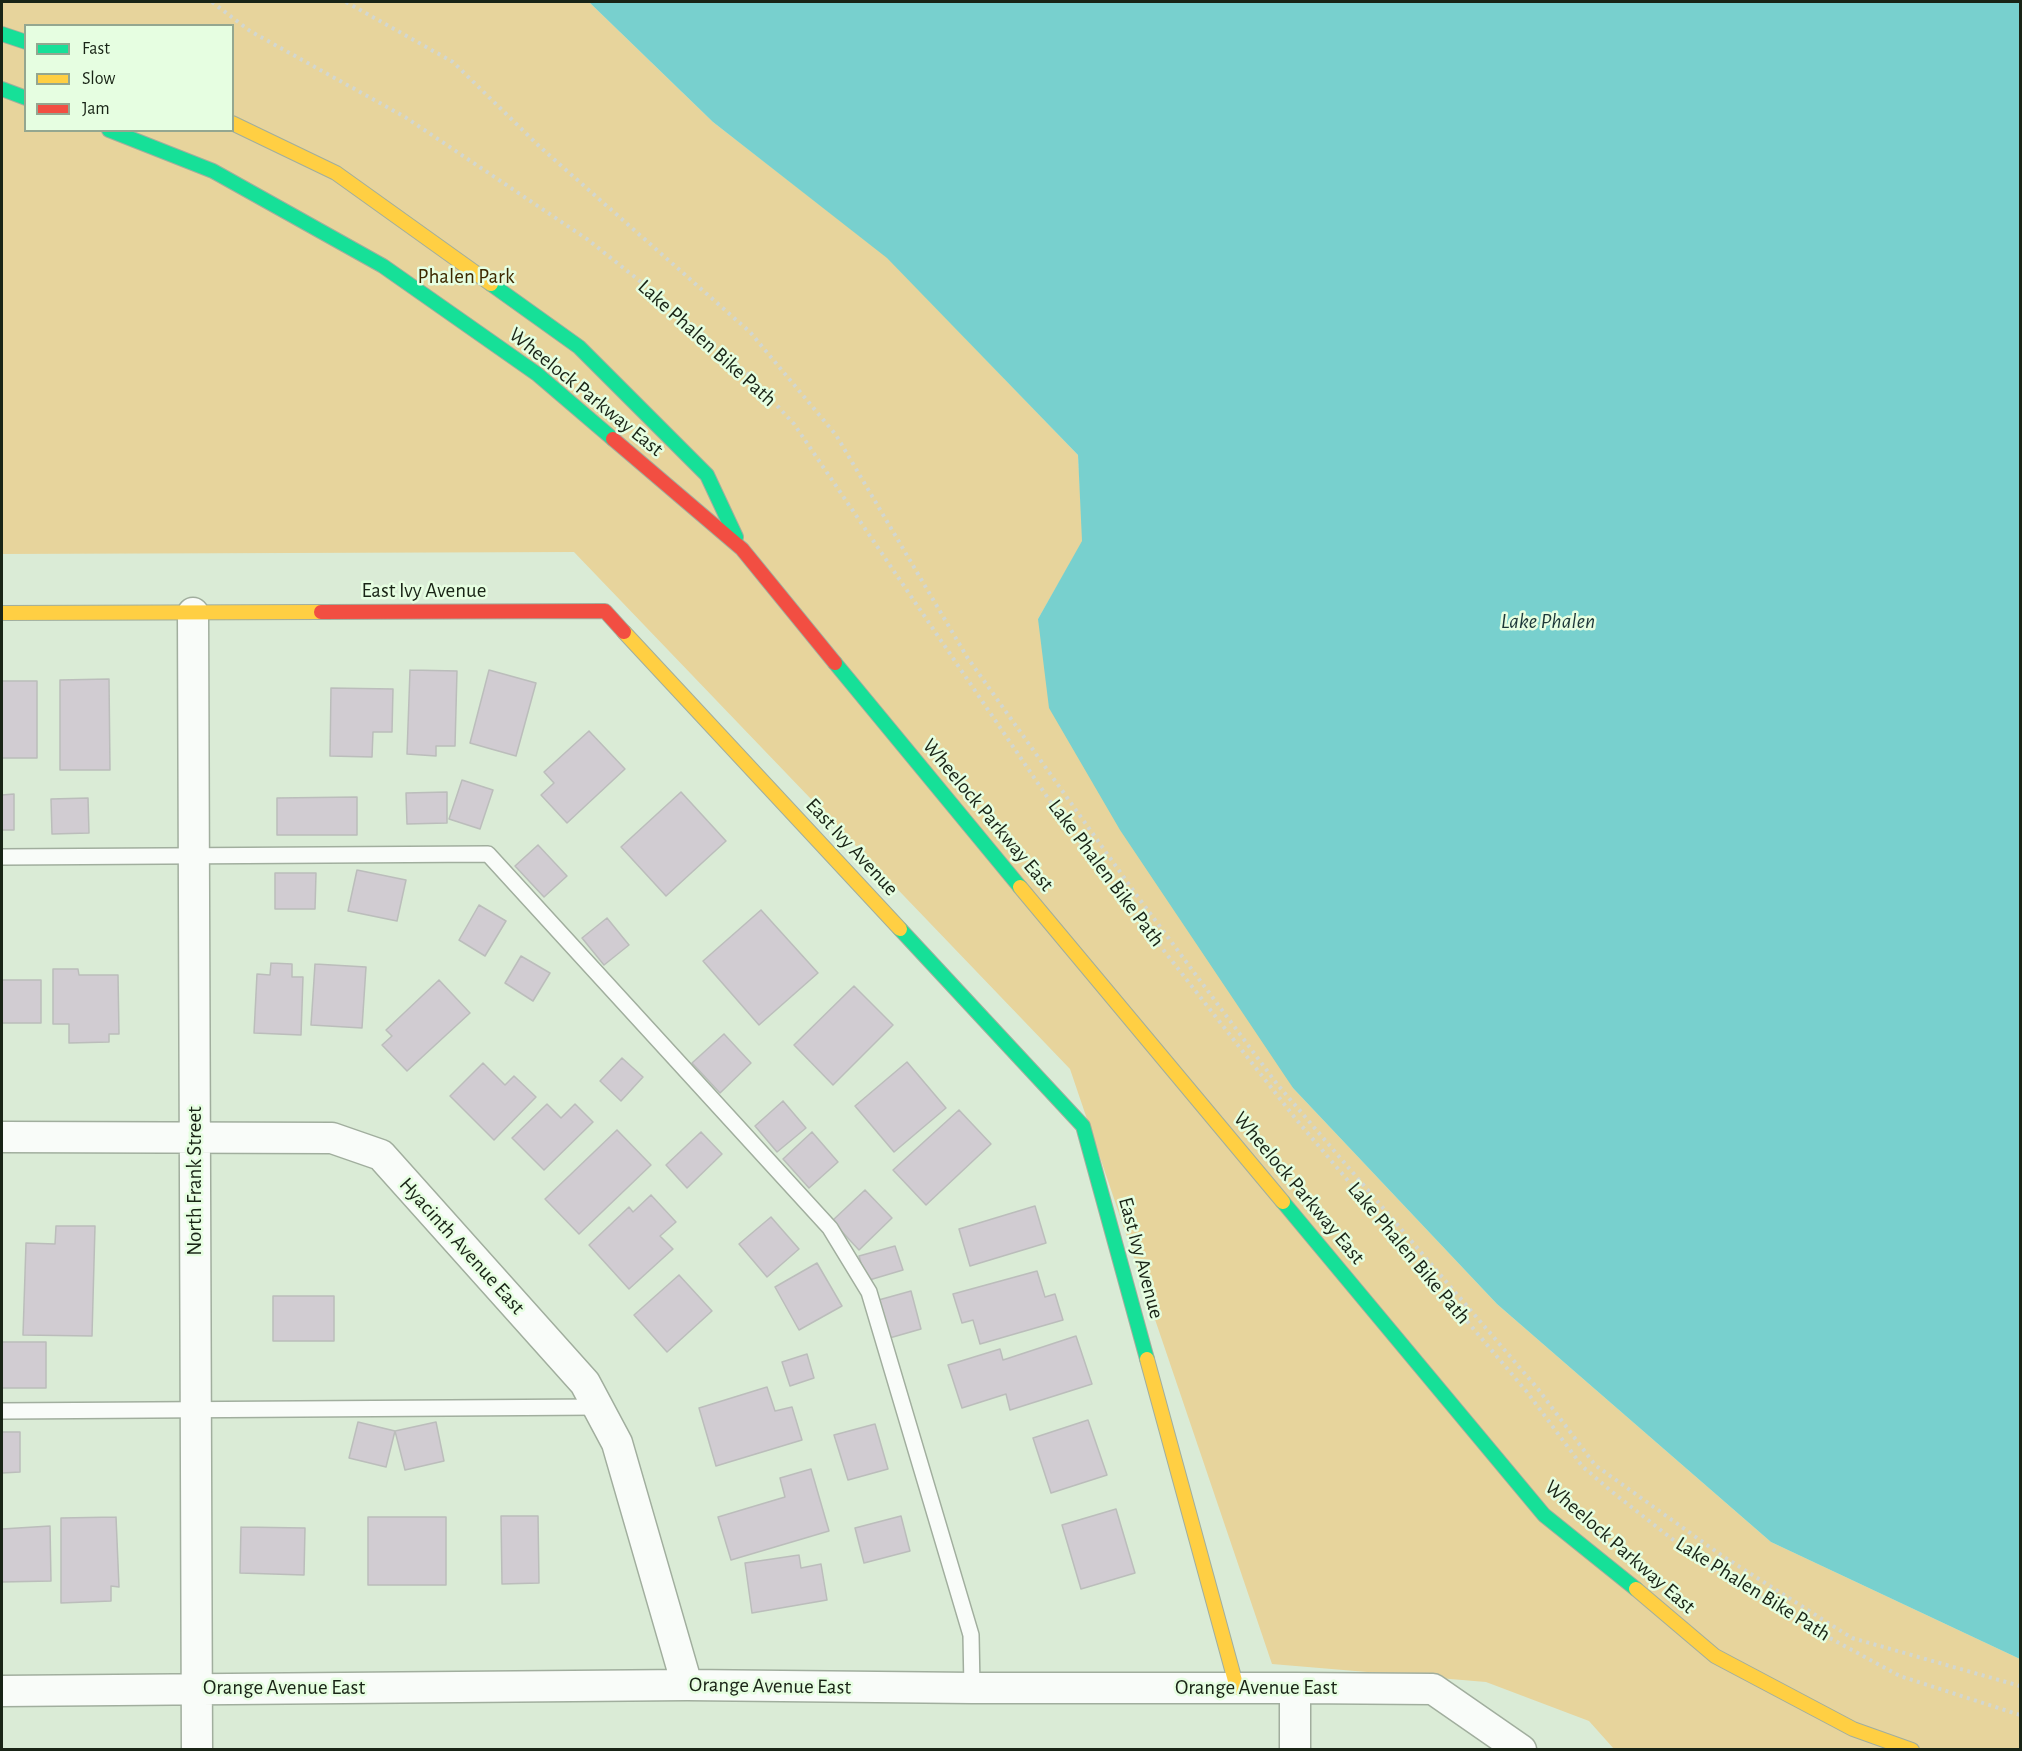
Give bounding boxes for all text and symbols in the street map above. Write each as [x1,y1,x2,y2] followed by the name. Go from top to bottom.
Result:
[24,24,234,132] legend
[82,40,110,58] text: Fast
[82,70,115,88] text: Slow
[82,100,110,118] text: Jam
[418,264,514,290] park label: Phalen Park
[632,274,782,412] street label: Lake Phalen Bike Path
[504,322,668,462] street label: Wheelock Parkway East
[362,578,486,604] street label: East Ivy Avenue
[1501,608,1595,634] water label: Lake Phalen
[917,734,1059,896] street label: Wheelock Parkway East
[800,793,904,901] street label: East Ivy Avenue
[1042,794,1170,952] street label: Lake Phalen Bike Path
[182,1106,208,1256] street label: North Frank Street
[1228,1107,1370,1269] street label: Wheelock Parkway East
[394,1172,530,1320] street label: Hyacinth Avenue East
[1342,1177,1476,1329] street label: Lake Phalen Bike Path
[1113,1194,1169,1322] street label: East Ivy Avenue
[1540,1475,1700,1619] street label: Wheelock Parkway East
[1671,1531,1835,1647] street label: Lake Phalen Bike Path
[689,1672,851,1700] street label: Orange Avenue East
[203,1675,365,1701] street label: Orange Avenue East
[1175,1675,1337,1701] street label: Orange Avenue East

